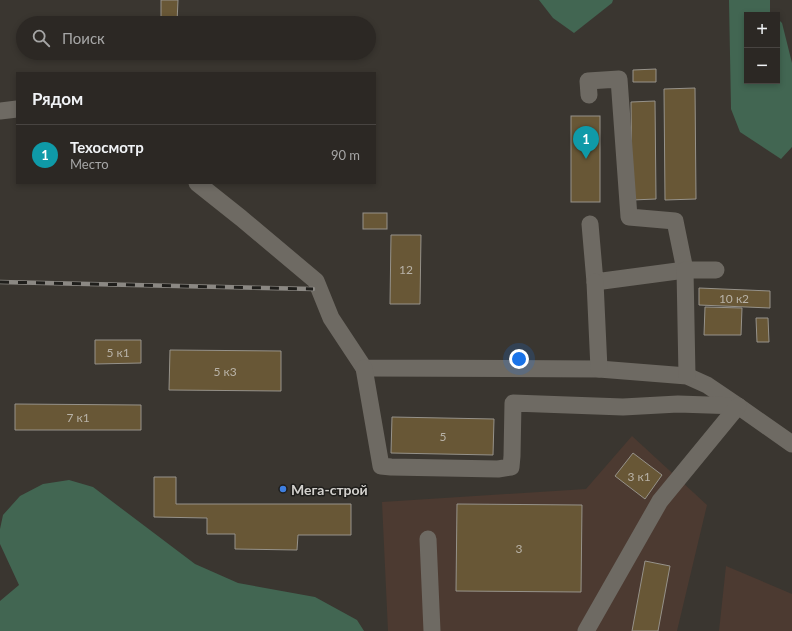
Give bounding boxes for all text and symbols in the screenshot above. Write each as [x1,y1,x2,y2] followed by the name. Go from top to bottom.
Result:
[744,12,780,84] map controls
[744,12,780,48] button: +
[16,16,376,60] search box
[30,27,52,49] icon: search
[62,29,105,47] text: Поиск
[744,48,780,84] button: −
[32,88,83,109] text: Рядом
[573,126,599,159] pin: 1
[70,138,144,156] text: Техосмотр
[41,147,49,163] text: 1
[331,147,360,163] text: 90 m
[70,156,109,172] text: Место
[399,262,413,277] house number: 12
[719,291,749,306] house number: 10 к2
[106,345,130,360] house number: 5 к1
[509,349,529,369] your location
[213,364,237,379] house number: 5 к3
[66,410,90,425] house number: 7 к1
[440,429,447,444] house number: 5
[627,469,651,484] house number: 3 к1
[291,481,368,498] place label: Мега-строй
[278,484,288,494] marker: Мега-строй
[516,541,523,556] house number: 3

